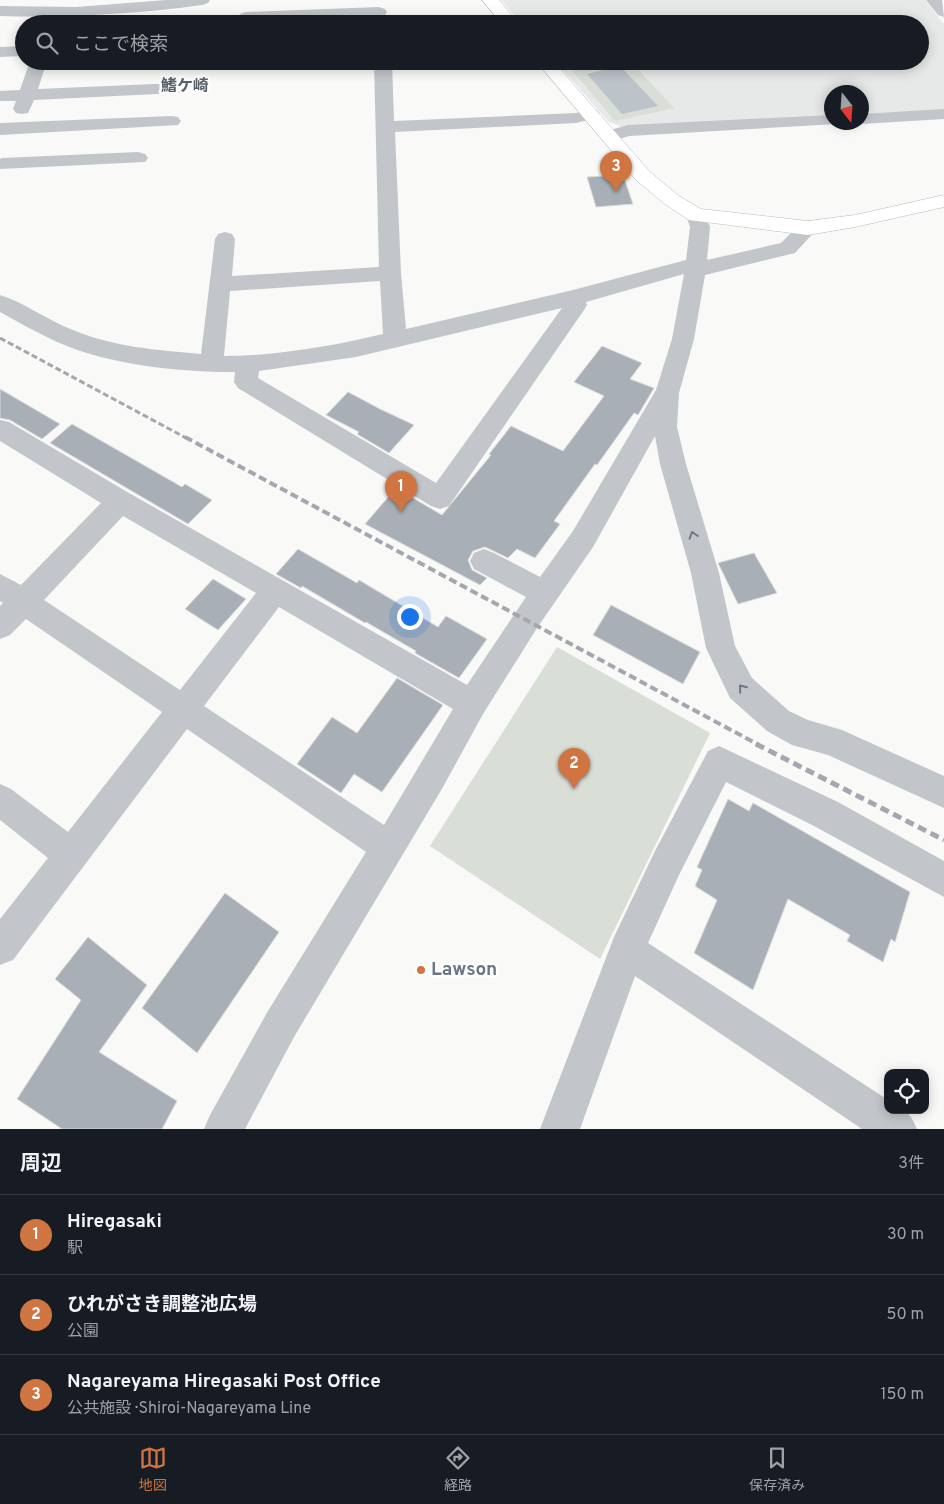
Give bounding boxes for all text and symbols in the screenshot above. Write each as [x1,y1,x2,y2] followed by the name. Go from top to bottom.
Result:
[15,15,929,70] search box
[33,29,61,57] icon: search
[73,33,168,57] text: ここで検索
[161,77,209,97] district label: 鰭ケ崎
[824,85,869,130] north arrow
[600,151,632,192] pin: 3
[385,471,417,512] pin: 1
[688,531,698,539] one-way arrow
[397,604,423,630] your location
[739,684,748,693] one-way arrow
[558,748,590,789] pin: 2
[431,958,497,982] place label: Lawson
[415,964,427,976] marker: Lawson
[884,1069,929,1114] map controls
[884,1069,929,1114] button: locate
[20,1151,62,1178] text: 周辺
[898,1154,924,1174] text: 3件
[67,1210,162,1234] text: Hiregasaki
[33,1225,39,1245] text: 1
[887,1225,924,1245] text: 30 m
[67,1239,83,1259] text: 駅
[67,1293,257,1317] text: ひれがさき調整池広場
[31,1305,41,1325] text: 2
[887,1305,924,1325] text: 50 m
[67,1322,99,1342] text: 公園
[67,1370,381,1394] text: Nagareyama Hiregasaki Post Office
[31,1385,41,1405] text: 3
[881,1385,924,1405] text: 150 m
[67,1399,311,1419] text: 公共施設 · Shiroi-Nagareyama Line
[139,1444,167,1495] tab: 地図
[444,1444,472,1495] tab: 経路
[749,1444,805,1495] tab: 保存済み

